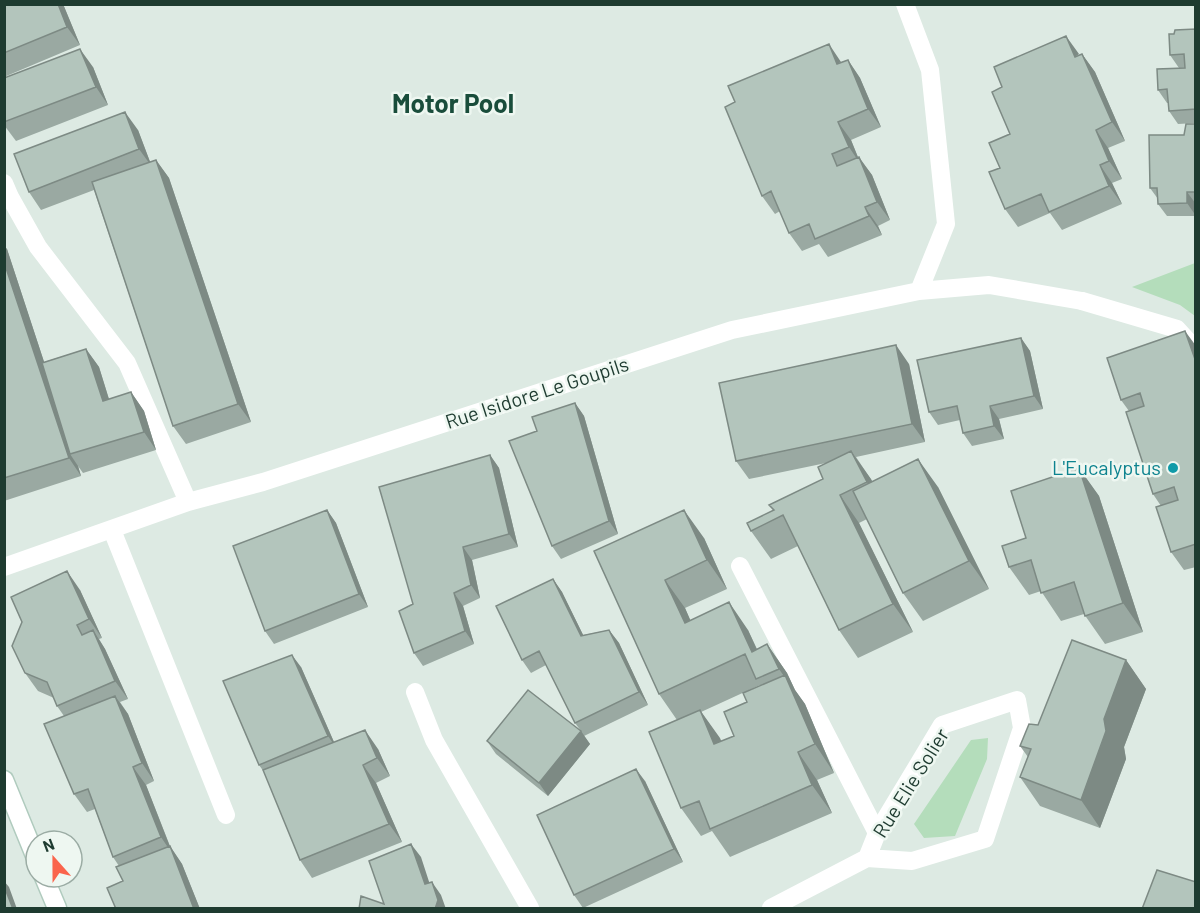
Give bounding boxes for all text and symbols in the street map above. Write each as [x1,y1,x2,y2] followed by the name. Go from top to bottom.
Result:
[392,87,514,118] district label: Motor Pool
[442,351,631,433] street label: Rue Isidore Le Goupils
[1052,455,1161,479] place label: L'Eucalyptus
[1166,461,1180,475] marker: L'Eucalyptus
[867,723,953,842] street label: Rue Elie Solier
[24,829,84,889] north arrow
[40,834,57,855] text: N

